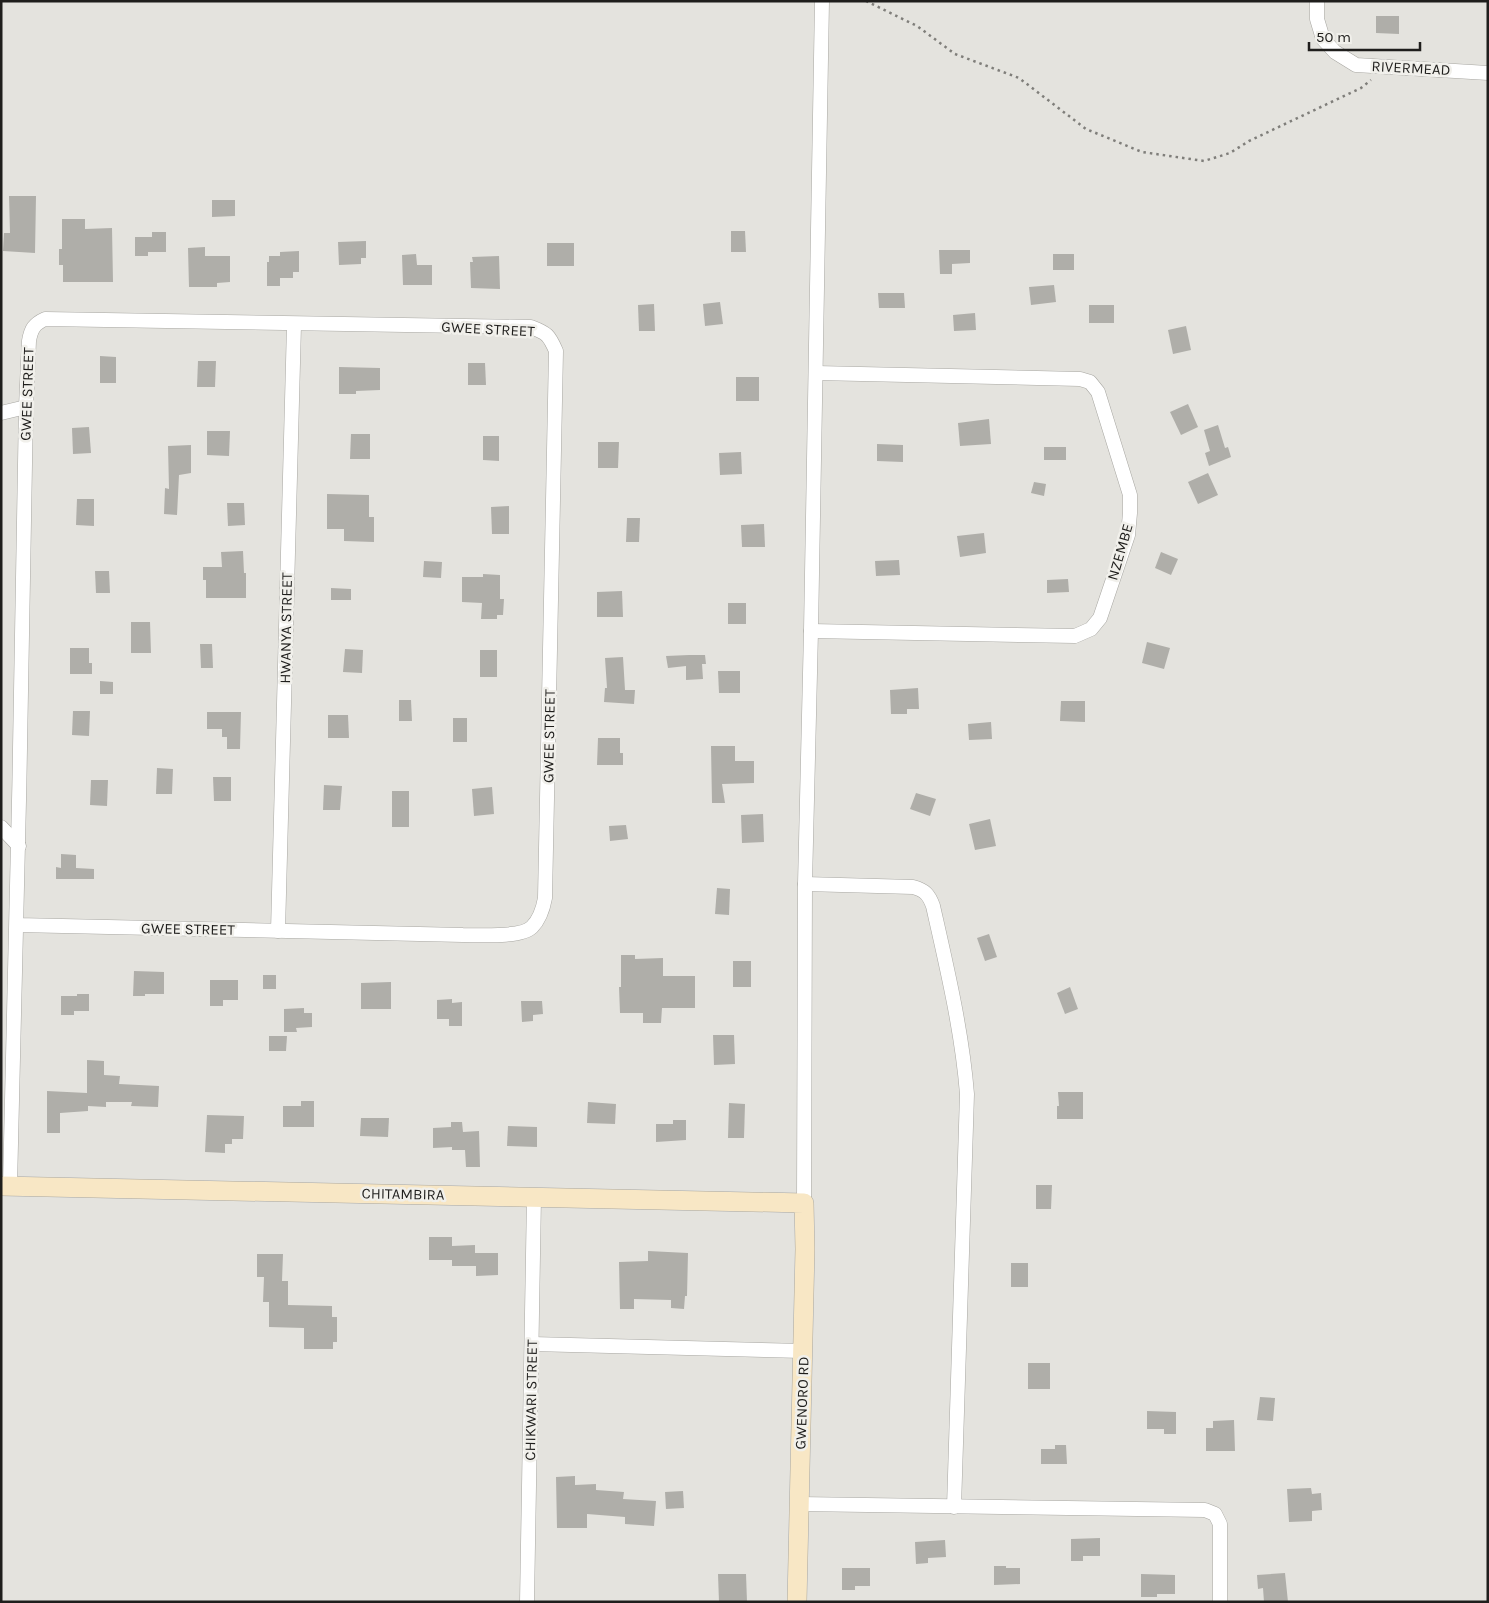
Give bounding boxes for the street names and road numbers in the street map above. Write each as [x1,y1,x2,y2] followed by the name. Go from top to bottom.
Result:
[1371,57,1451,79] street label: RIVERMEAD
[441,318,536,340] street label: GWEE STREET
[16,346,38,441] street label: GWEE STREET
[1103,522,1137,582] street label: NZEMBE
[276,572,296,684] street label: HWANYA STREET
[539,689,559,783] street label: GWEE STREET
[141,919,235,939] street label: GWEE STREET
[361,1184,445,1204] street label: CHITAMBIRA
[521,1339,541,1461] street label: CHIKWARI STREET
[791,1356,813,1450] street label: GWENORO RD

